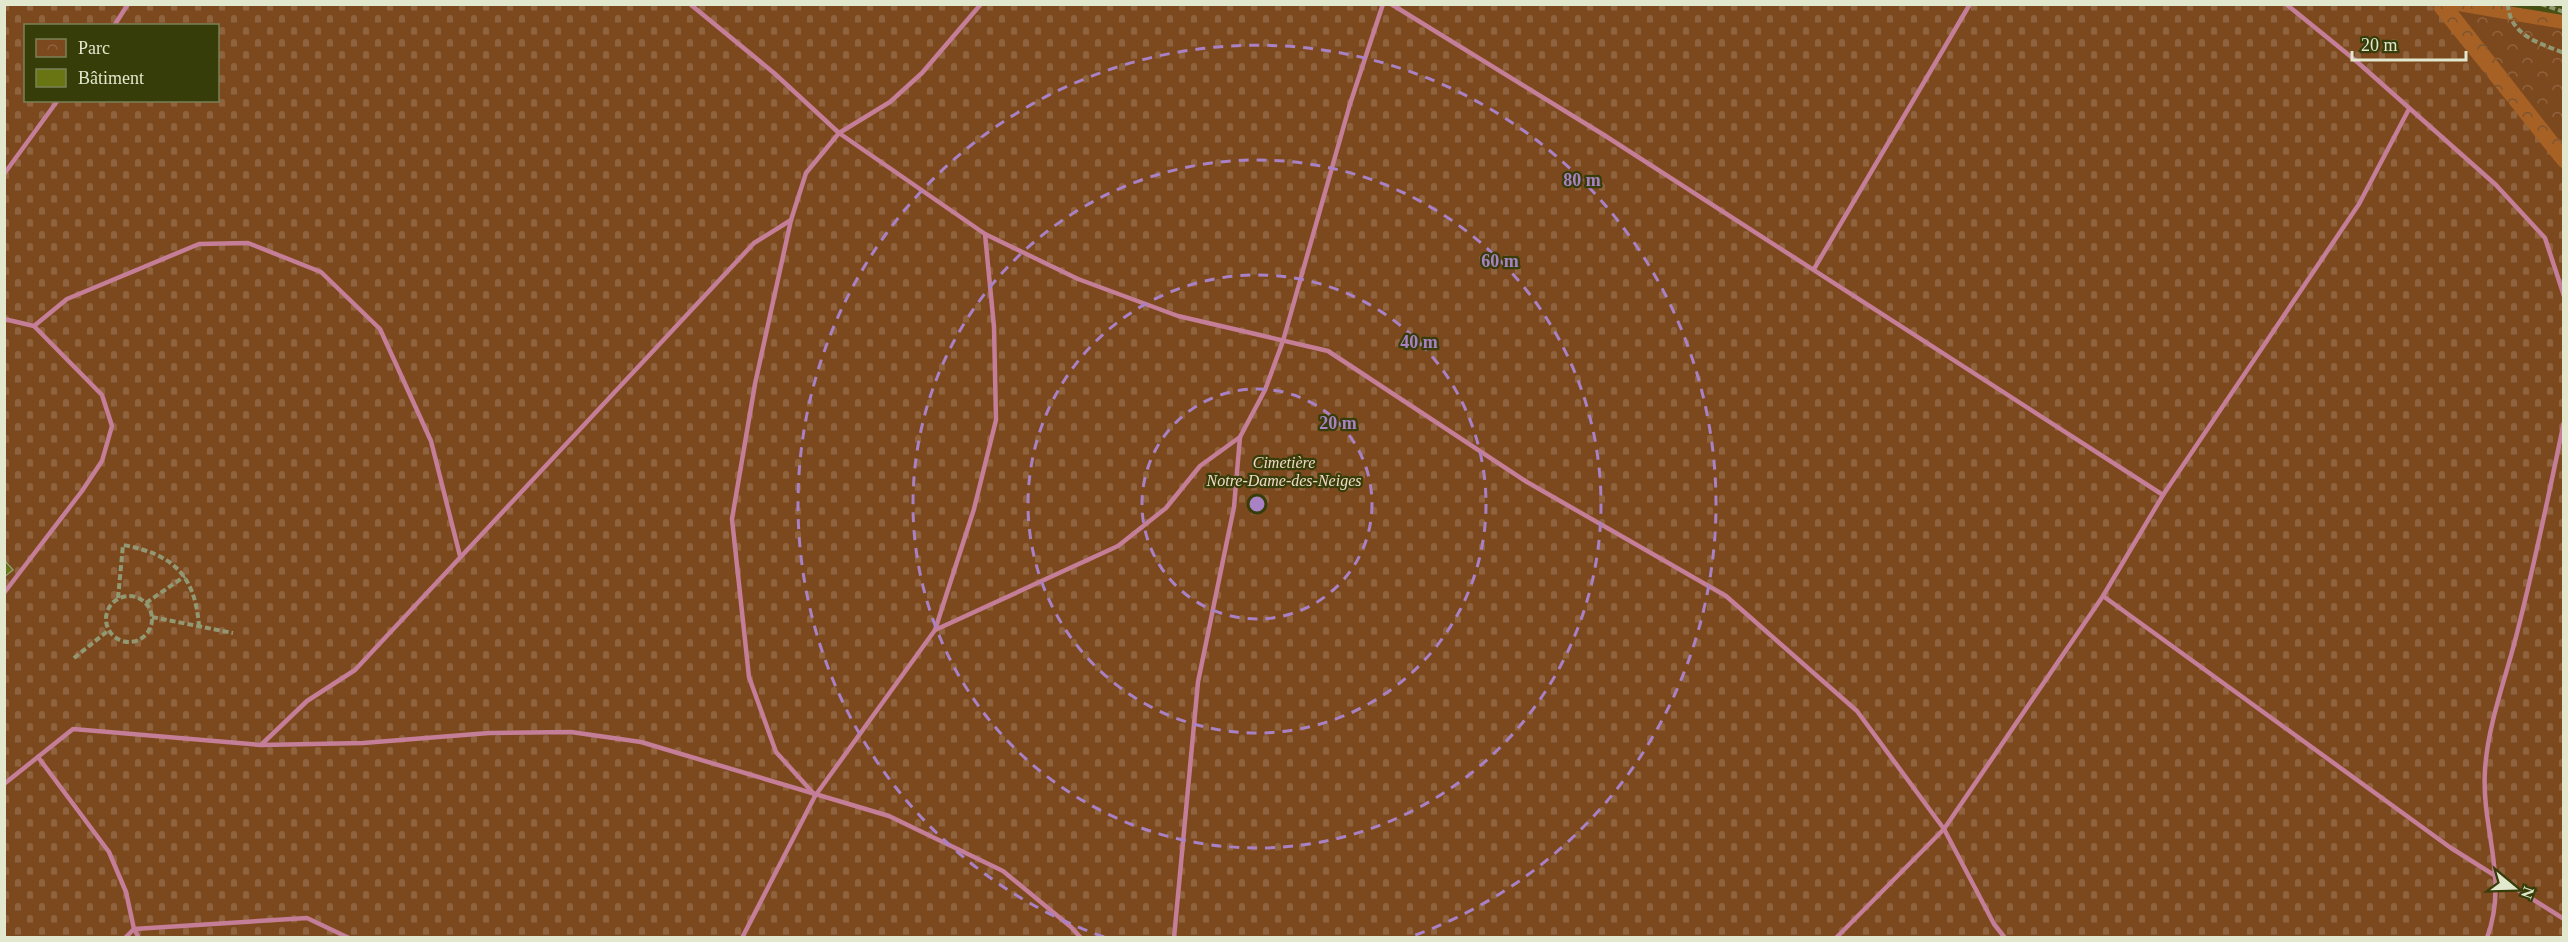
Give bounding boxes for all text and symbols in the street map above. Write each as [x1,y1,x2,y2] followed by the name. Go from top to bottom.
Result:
[24,24,219,102] legend
[2352,24,2466,62] scale bar
[2361,35,2398,55] text: 20 m
[78,38,110,58] text: Parc
[78,68,144,88] text: Bâtiment
[1563,170,1601,190] text: 80 m
[1481,251,1519,271] text: 60 m
[1400,332,1438,352] text: 40 m
[1319,413,1357,433] text: 20 m
[1206,454,1361,490] park label: Cimetière Notre-Dame-des-Neiges
[1247,494,1267,514] centre of rings
[2484,858,2544,918] north arrow
[2518,884,2538,901] text: N

